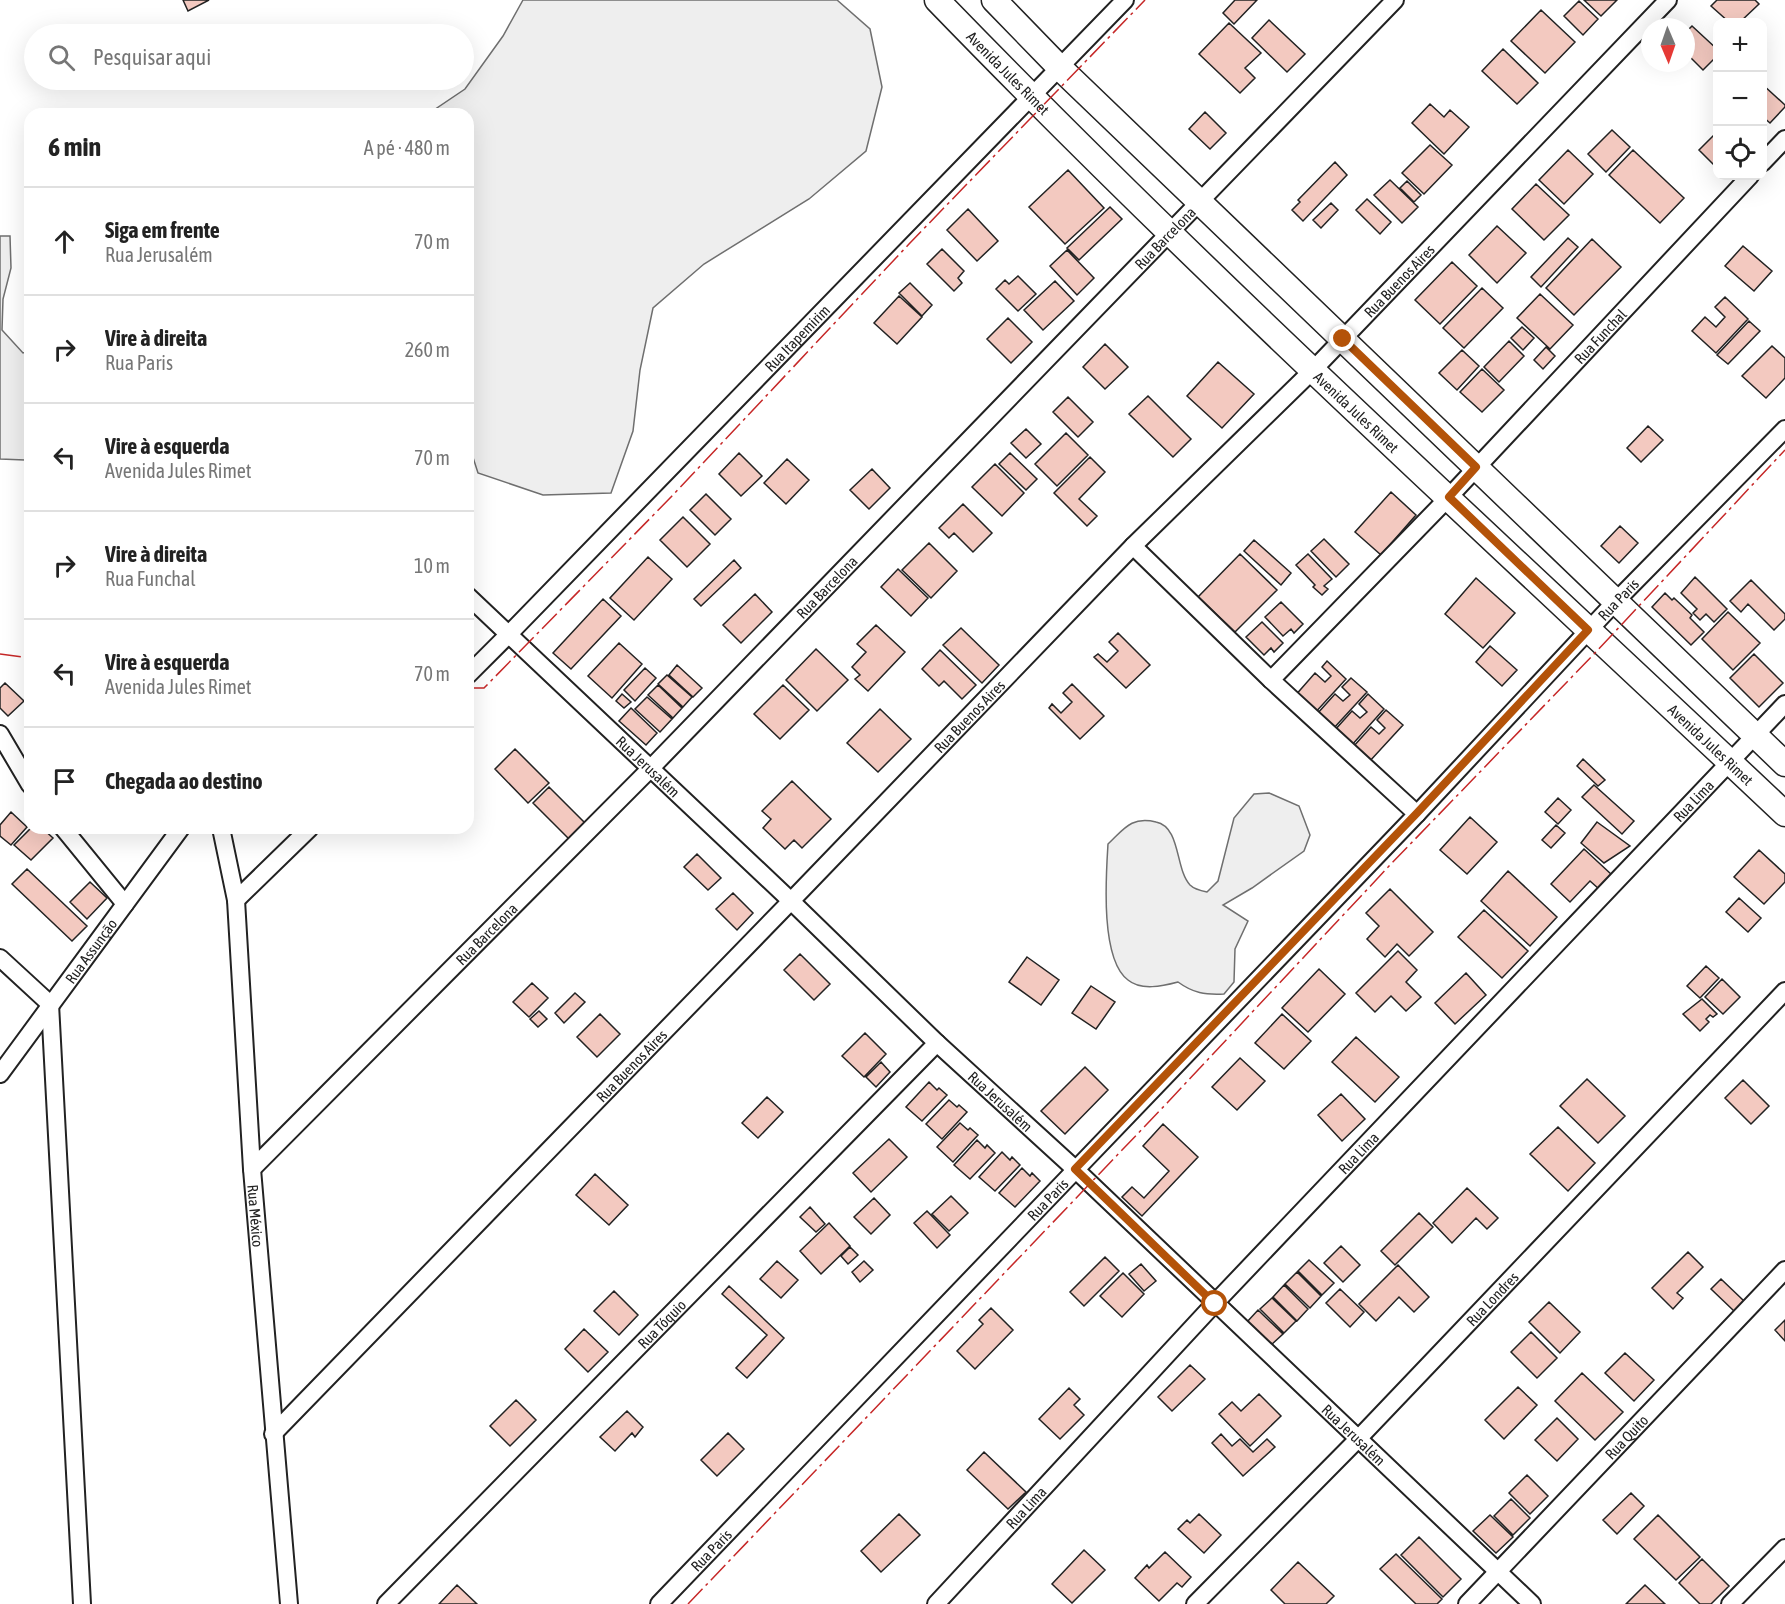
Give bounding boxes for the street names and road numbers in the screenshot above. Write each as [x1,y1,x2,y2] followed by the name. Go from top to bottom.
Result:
[964,28,1053,118] street label: Avenida Jules Rimet
[1131,203,1199,272] street label: Rua Barcelona
[1360,241,1438,320] street label: Rua Buenos Aires
[761,301,833,374] street label: Rua Itapemirim
[1570,305,1629,367] street label: Rua Funchal
[1311,368,1402,456] street label: Avenida Jules Rimet
[793,552,860,621] street label: Rua Barcelona
[1594,575,1642,624] street label: Rua Paris
[930,676,1008,756] street label: Rua Buenos Aires
[1665,701,1757,788] street label: Avenida Jules Rimet
[613,732,684,800] street label: Rua Jerusalém
[1669,776,1717,825] street label: Rua Lima
[452,899,520,968] street label: Rua Barcelona
[61,915,120,986] street label: Rua Assunção
[592,1026,670,1105] street label: Rua Buenos Aires
[965,1068,1036,1135] street label: Rua Jerusalém
[1334,1128,1382,1177] street label: Rua Lima
[1024,1175,1071,1224] street label: Rua Paris
[245,1184,267,1248] street label: Rua México
[1462,1268,1521,1329] street label: Rua Londres
[634,1296,689,1351] street label: Rua Tóquio
[1319,1401,1389,1469] street label: Rua Jerusalém
[1601,1411,1651,1462] street label: Rua Quito
[1002,1483,1049,1532] street label: Rua Lima
[687,1526,735,1574] street label: Rua Paris

